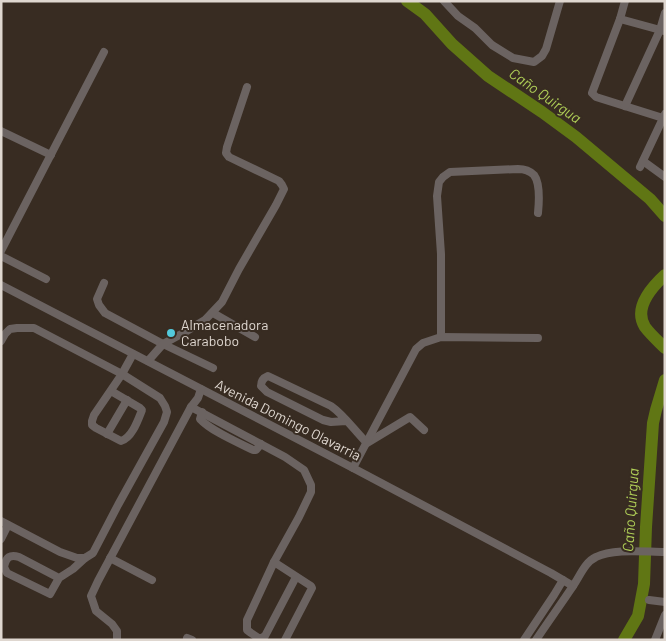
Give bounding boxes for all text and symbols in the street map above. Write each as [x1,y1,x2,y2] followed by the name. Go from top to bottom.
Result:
[506,64,585,127] water label: Caño Quirgua
[181,316,268,349] place label: Almacenadora Carabobo
[165,327,177,339] marker: Almacenadora Carabobo
[213,375,364,464] street label: Avenida Domingo Olavarria
[618,467,642,552] water label: Caño Quirgua

